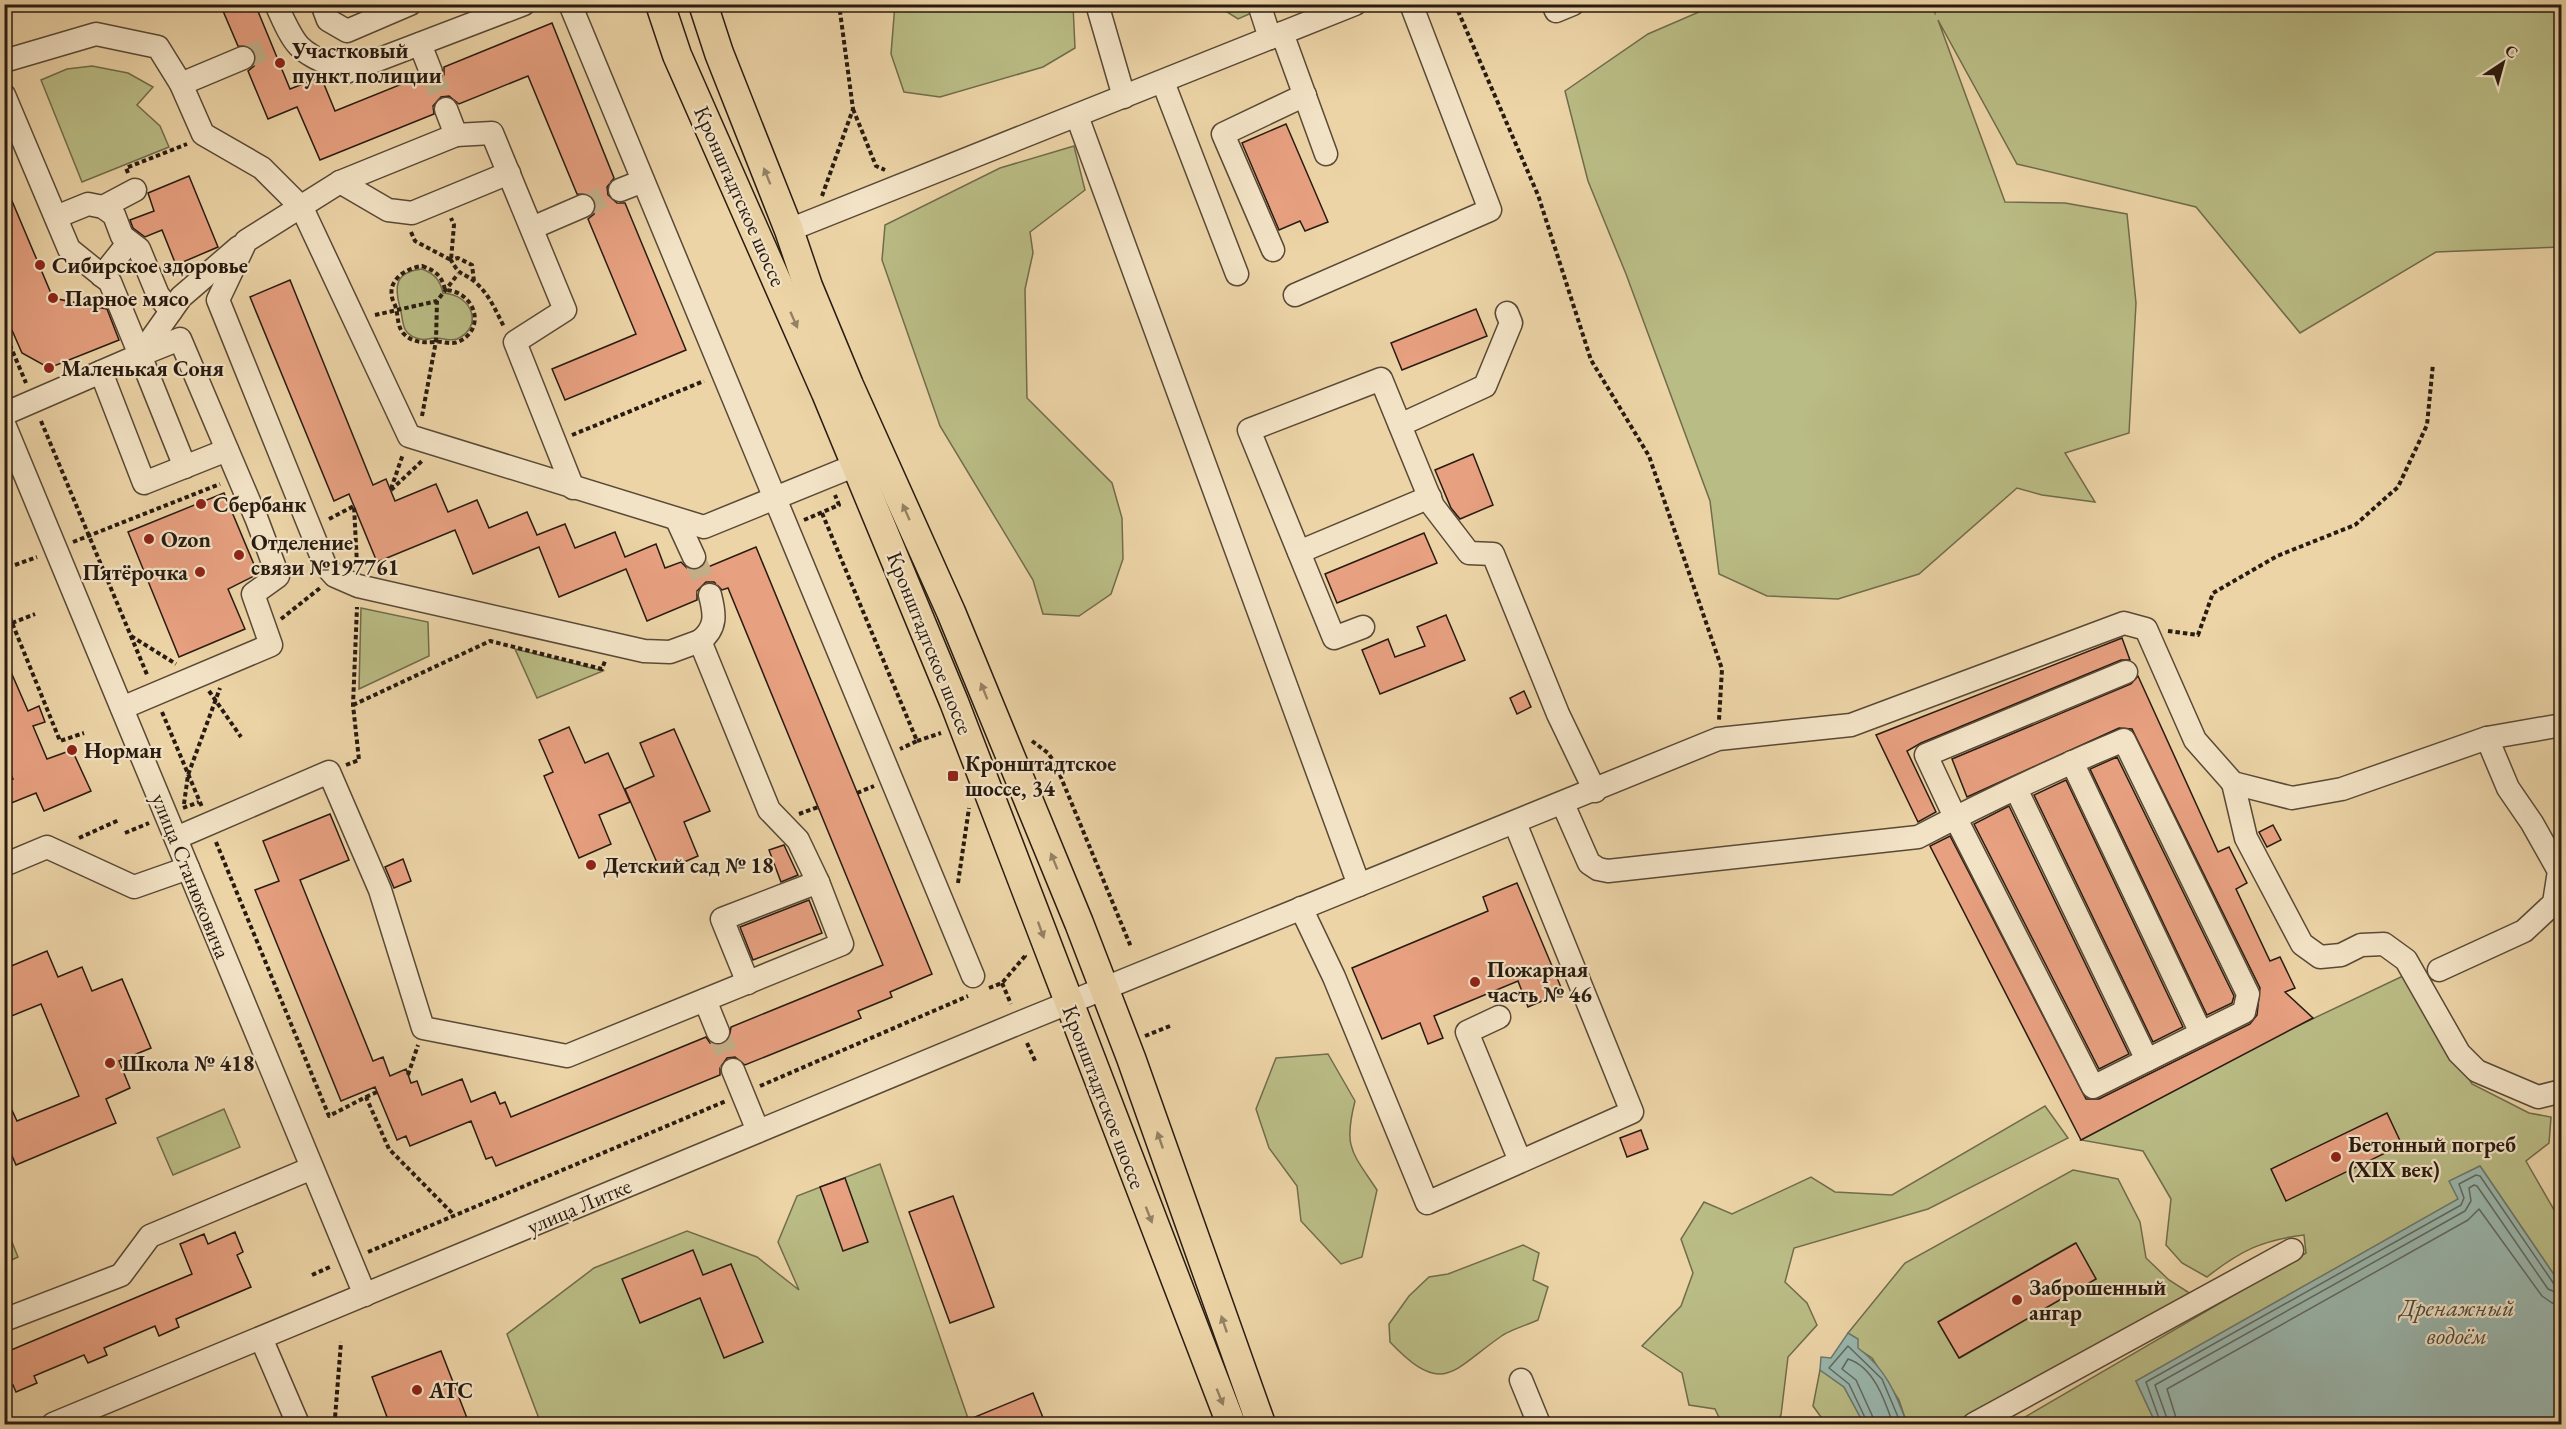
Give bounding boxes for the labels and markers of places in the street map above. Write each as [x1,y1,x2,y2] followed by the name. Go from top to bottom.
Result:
[291,36,442,90] place label: Участковый пункт полиции
[273,56,287,70] marker: Участковый пункт полиции
[52,251,248,280] place label: Сибирское здоровье
[33,258,47,272] marker: Сибирское здоровье
[65,284,189,313] place label: Парное мясо
[46,291,60,305] marker: Парное мясо
[61,354,224,383] place label: Маленькая Соня
[42,361,56,375] marker: Маленькая Соня
[213,490,307,519] place label: Сбербанк
[194,497,208,511] marker: Сбербанк
[161,525,211,554] place label: Ozon
[251,528,399,582] place label: Отделение связи №197761
[142,532,156,546] marker: Ozon
[232,548,246,562] marker: Отделение связи №197761
[83,558,188,587] place label: Пятёрочка
[193,565,207,579] marker: Пятёрочка
[84,736,162,765] place label: Норман
[65,743,79,757] marker: Норман
[965,749,1116,803] place label: Кронштадтское шоссе, 34
[946,769,960,783] marker: Кронштадтское шоссе, 34
[603,851,774,880] place label: Детский сад № 18
[584,858,598,872] marker: Детский сад № 18
[1487,955,1592,1009] place label: Пожарная часть № 46
[1468,975,1482,989] marker: Пожарная часть № 46
[122,1049,254,1078] place label: Школа № 418
[103,1056,117,1070] marker: Школа № 418
[2348,1130,2516,1184] place label: Бетонный погреб (ХIX век)
[2329,1150,2343,1164] marker: Бетонный погреб (ХIX век)
[2029,1273,2166,1327] place label: Заброшенный ангар
[2010,1293,2024,1307] marker: Заброшенный ангар
[428,1376,473,1405] place label: АТС
[410,1383,424,1397] marker: АТС

